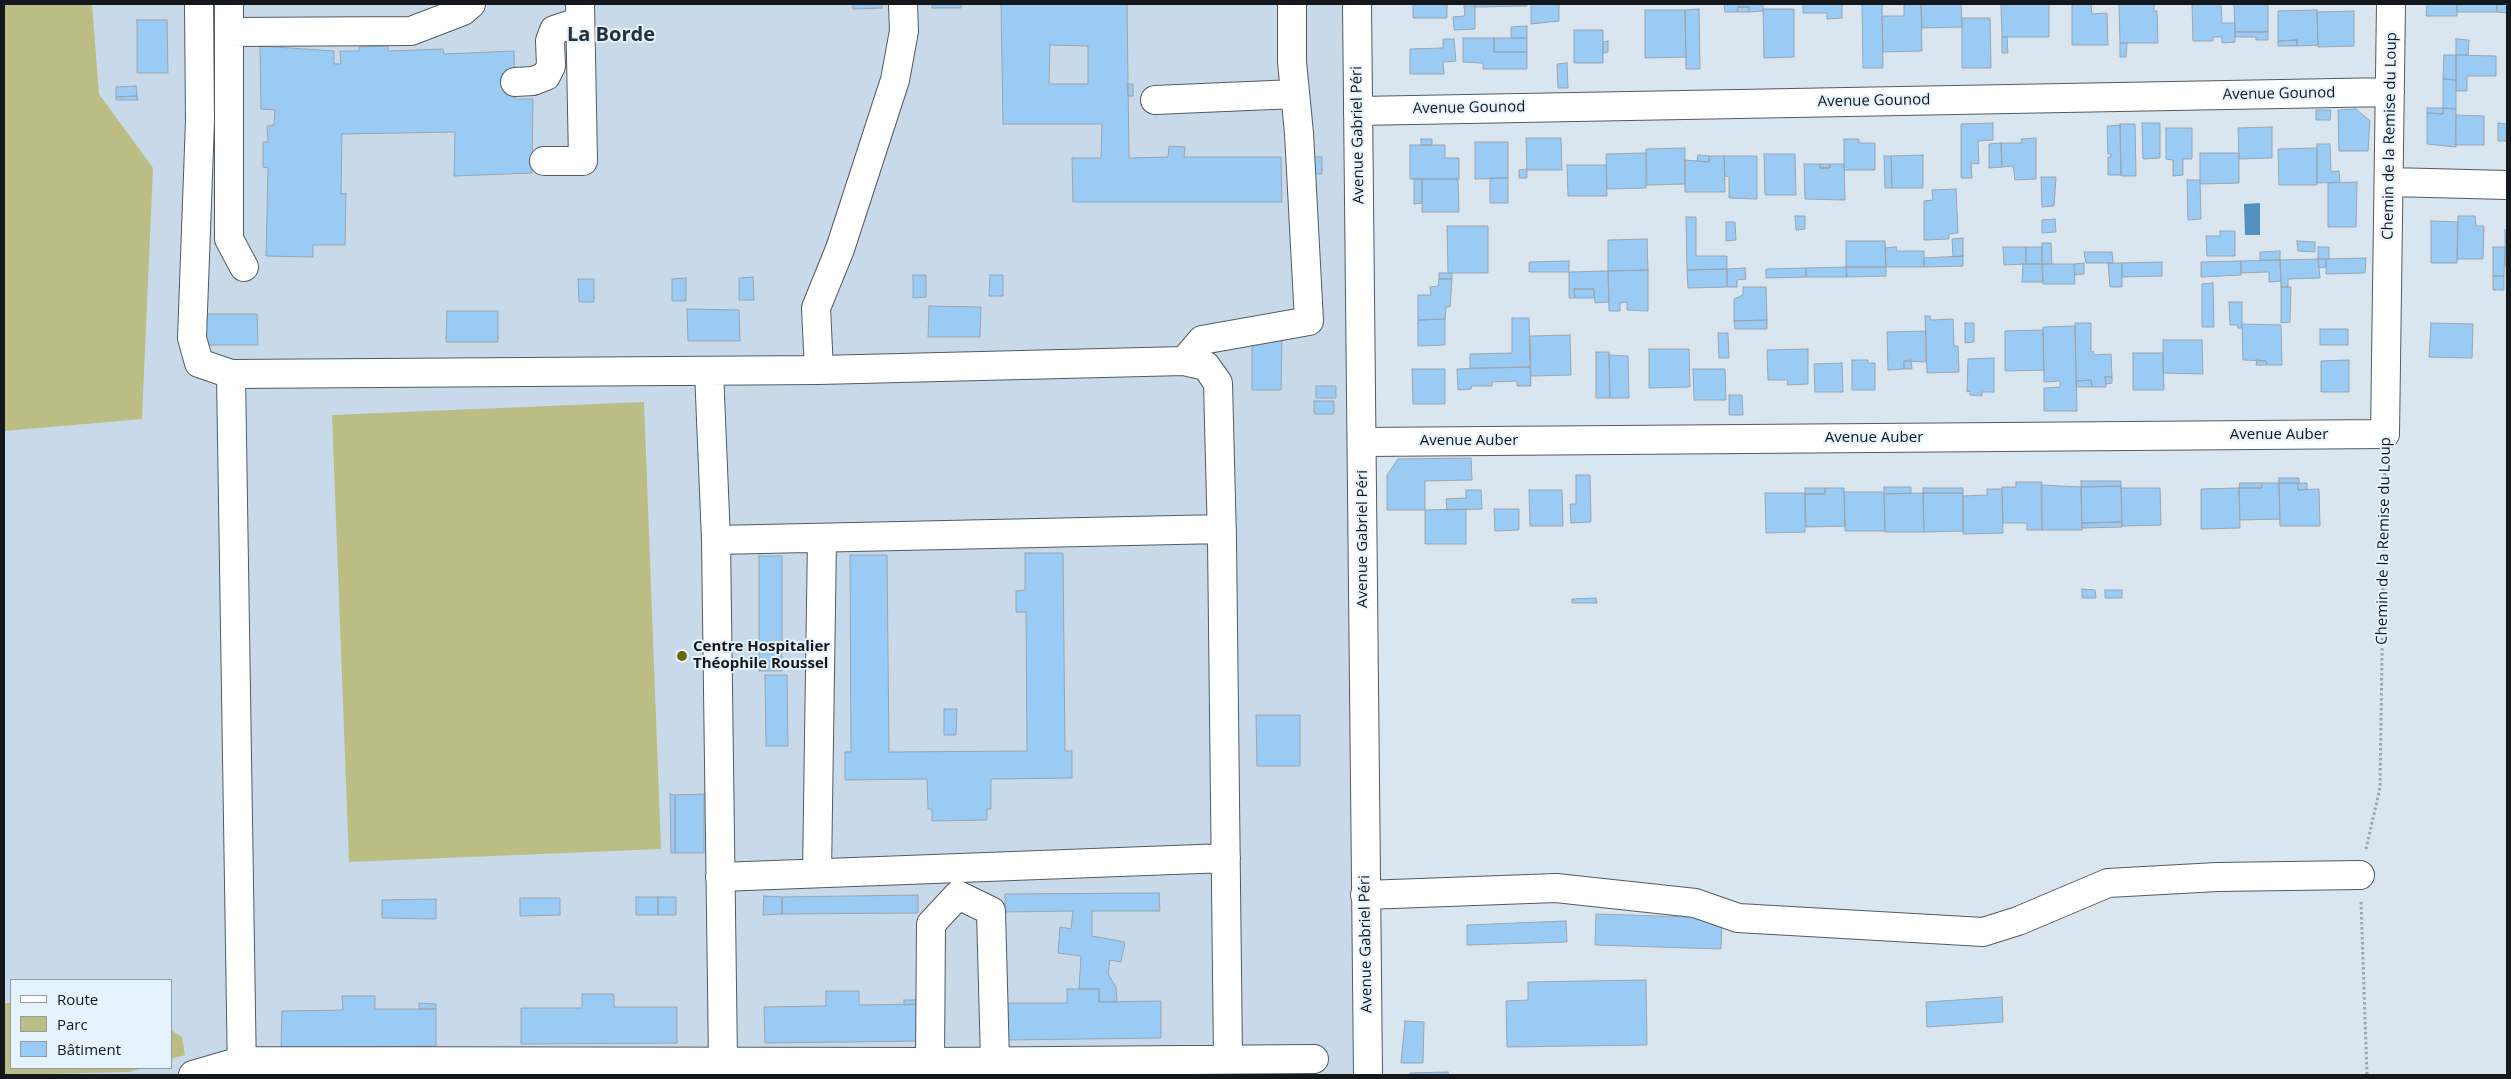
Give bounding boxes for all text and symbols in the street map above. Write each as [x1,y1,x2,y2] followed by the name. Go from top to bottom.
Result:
[567,23,655,47] district label: La Borde
[2379,32,2401,240] street label: Chemin de la Remise du Loup
[1348,66,1368,204] street label: Avenue Gabriel Péri
[2223,84,2335,104] street label: Avenue Gounod
[1818,91,1930,111] street label: Avenue Gounod
[1413,98,1525,118] street label: Avenue Gounod
[2230,426,2328,444] street label: Avenue Auber
[1825,429,1923,447] street label: Avenue Auber
[1420,432,1518,450] street label: Avenue Auber
[2373,437,2395,645] street label: Chemin de la Remise du Loup
[1354,470,1372,608] street label: Avenue Gabriel Péri
[693,638,830,673] place label: Centre Hospitalier Théophile Roussel
[675,649,689,663] marker: Centre Hospitalier Théophile Roussel
[1356,875,1376,1013] street label: Avenue Gabriel Péri
[10,979,172,1069] legend
[57,989,98,1009] text: Route
[57,1014,88,1034] text: Parc
[57,1039,121,1059] text: Bâtiment

